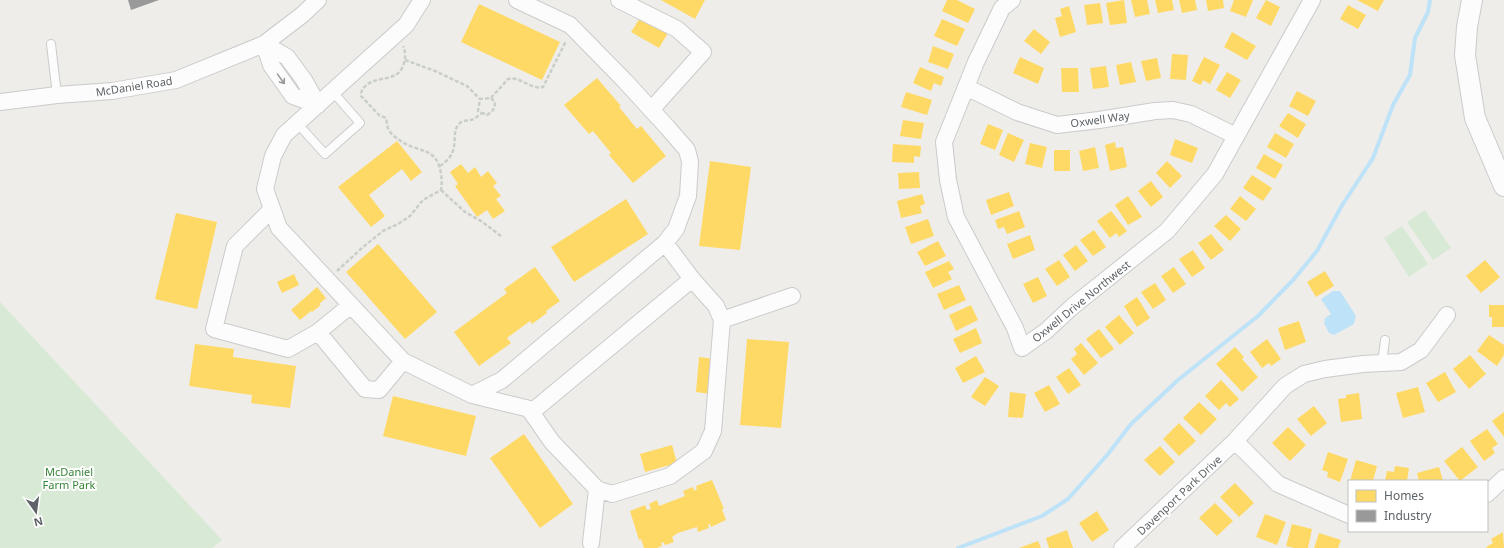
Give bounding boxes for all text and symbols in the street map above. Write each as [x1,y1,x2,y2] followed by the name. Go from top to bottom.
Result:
[95,73,173,99] street label: McDaniel Road
[276,73,285,84] one-way arrow
[1069,107,1131,131] street label: Oxwell Way
[1029,257,1133,345] street label: Oxwell Drive Northwest
[1133,452,1225,538] street label: Davenport Park Drive
[43,464,96,492] park label: McDaniel Farm Park
[1348,480,1488,532] legend
[1384,487,1424,504] text: Homes
[16,492,56,532] north arrow
[1384,507,1432,524] text: Industry
[32,514,45,531] text: N

